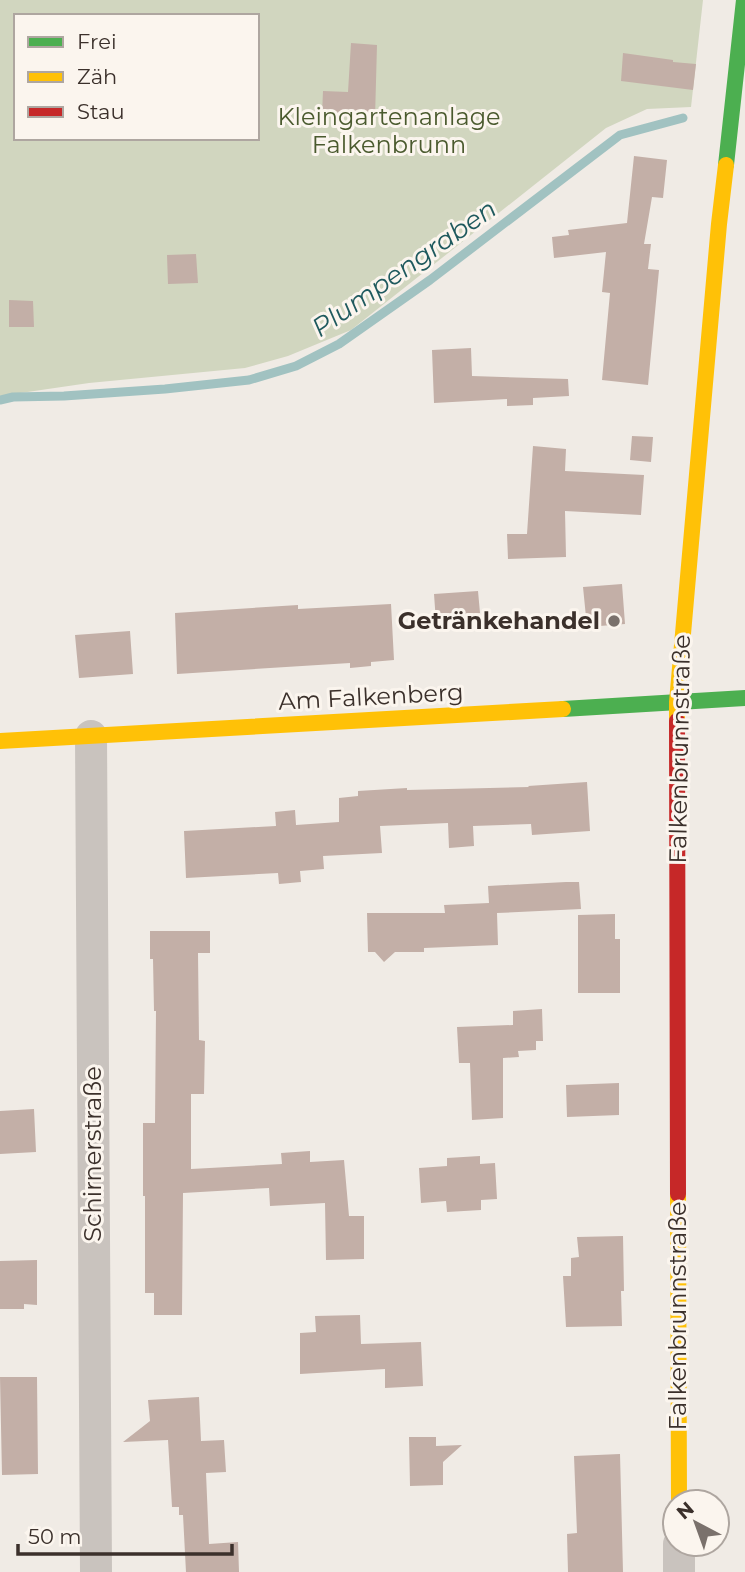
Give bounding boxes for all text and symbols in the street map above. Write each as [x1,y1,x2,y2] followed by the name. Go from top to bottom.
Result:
[14,14,259,140] legend
[77,29,117,54] text: Frei
[77,64,117,89] text: Zäh
[77,99,125,124] text: Stau
[277,102,501,159] park label: Kleingartenanlage Falkenbrunn
[306,192,502,344] water label: Plumpengraben
[398,606,600,635] place label: Getränkehandel
[606,613,622,629] marker: Getränkehandel
[663,634,696,864] street label: Falkenbrunnstraße
[278,677,464,716] street label: Am Falkenberg
[78,1066,107,1242] street label: Schirnerstraße
[663,1201,692,1431] street label: Falkenbrunnstraße
[661,1488,731,1558] north arrow
[672,1497,699,1524] text: N
[18,1512,231,1556] scale bar
[28,1524,82,1549] text: 50 m

